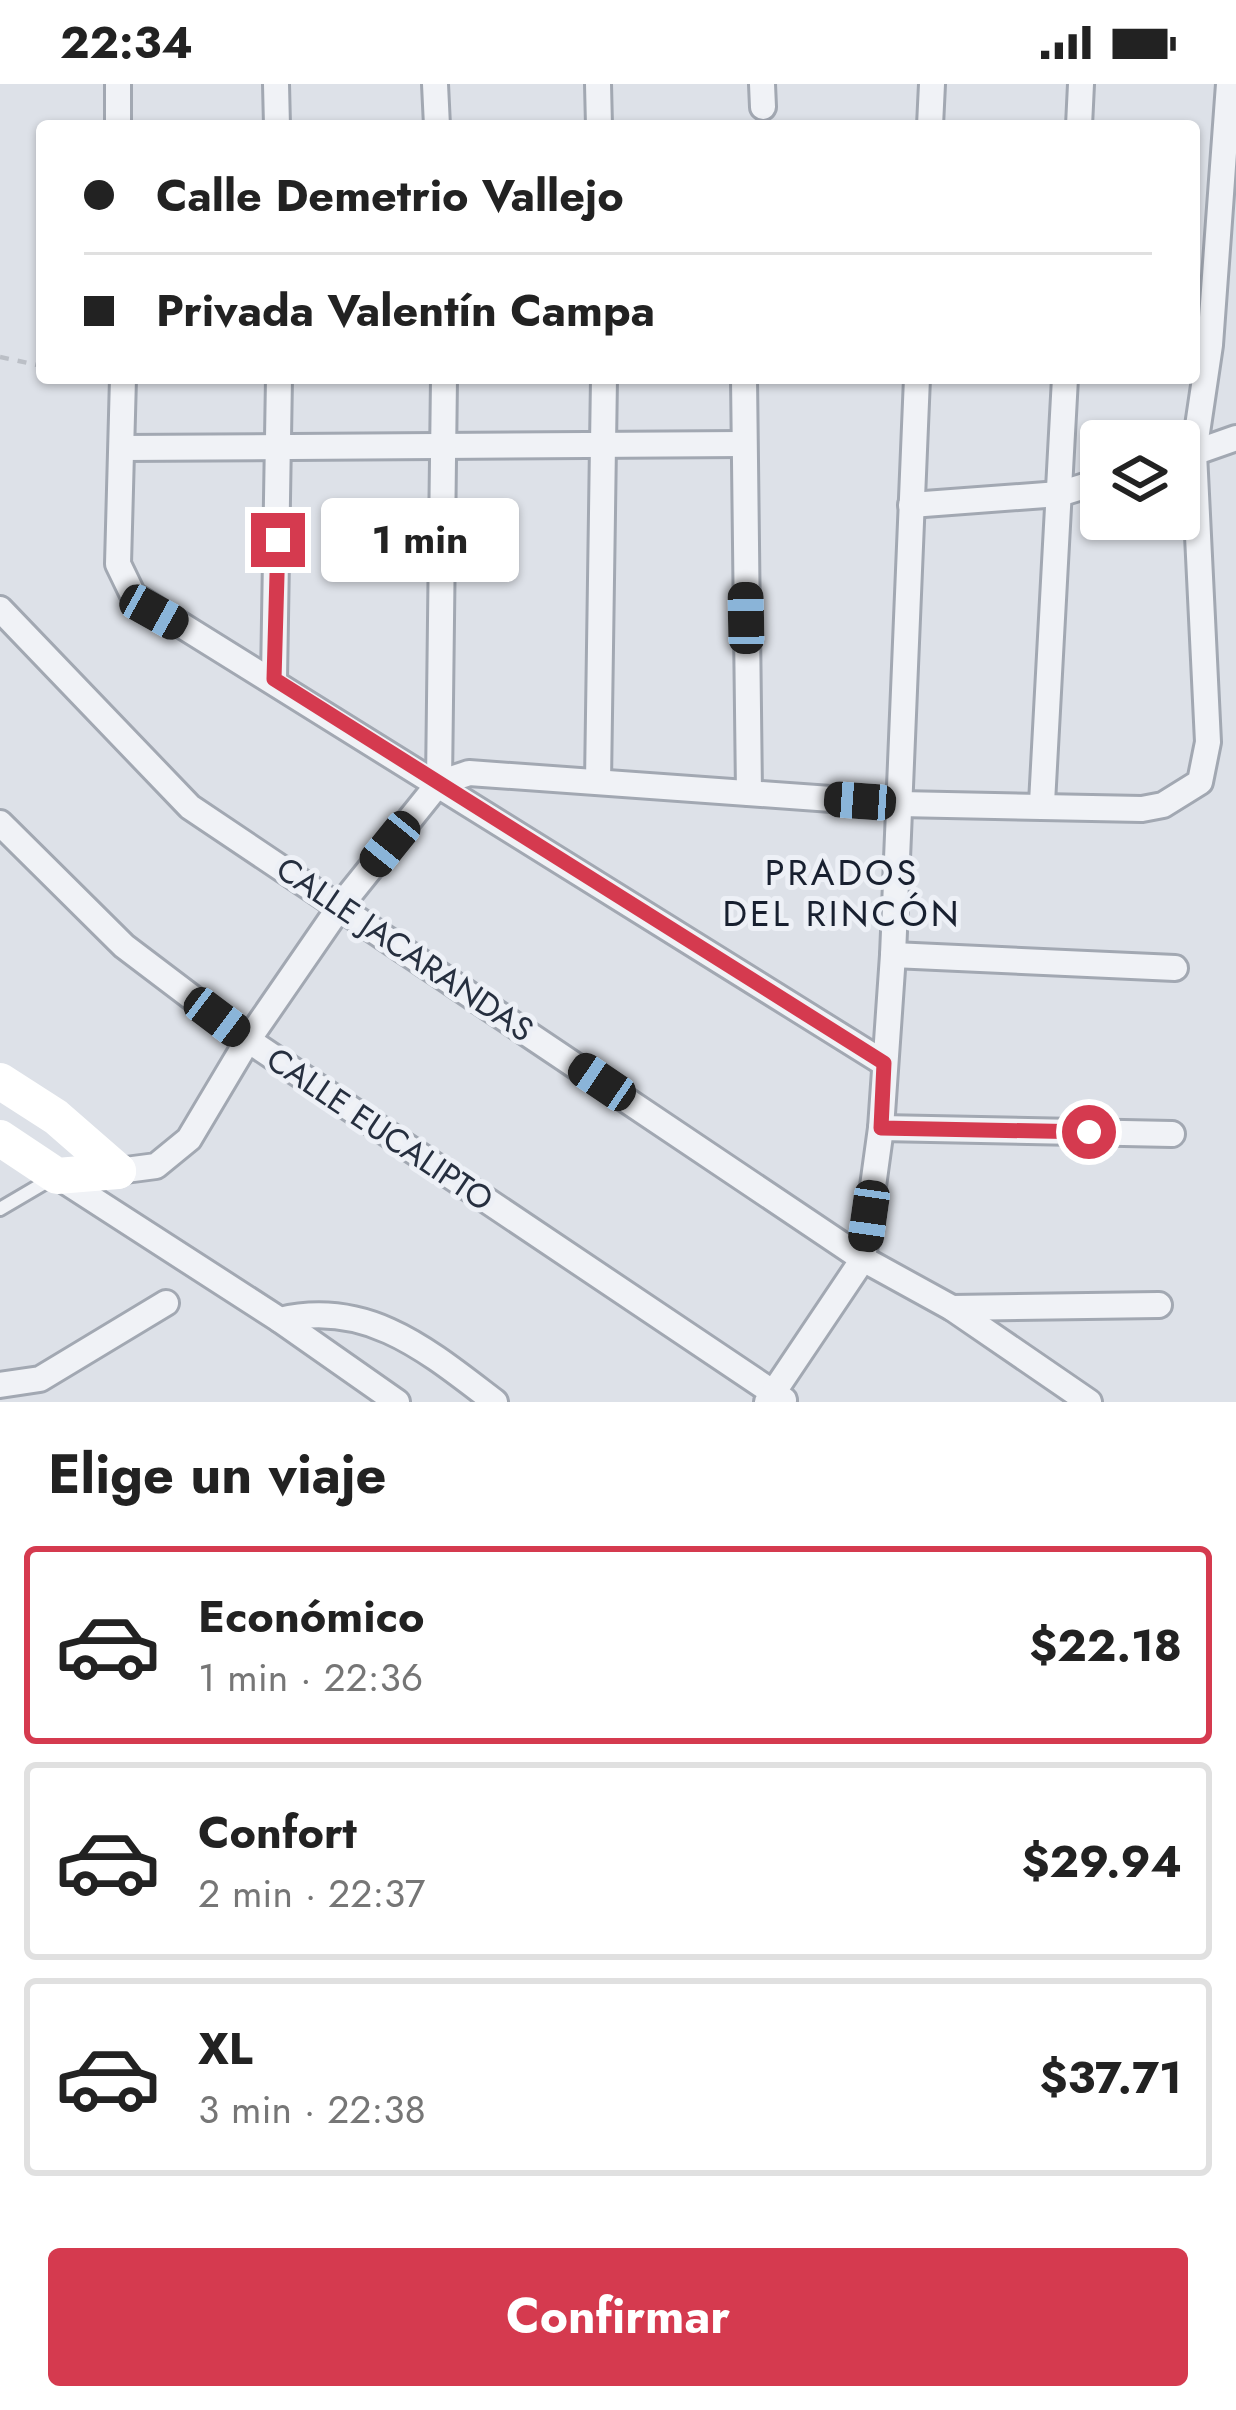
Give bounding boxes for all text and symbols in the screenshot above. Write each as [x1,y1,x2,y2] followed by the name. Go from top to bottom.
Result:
[60,10,193,75] text: 22:34
[156,163,624,228] text: Calle Demetrio Vallejo
[156,278,655,343] text: Privada Valentín Campa
[1080,420,1200,540] map controls
[1080,420,1200,540] button: layers
[320,498,518,582] callout: 1 min
[372,511,468,568] text: 1 min
[251,513,305,567] route end
[114,579,194,645] car
[727,582,765,654] car
[823,781,897,821] car
[353,805,427,883] car
[267,845,543,1053] street label: CALLE JACARANDAS
[722,846,962,939] district label: PRADOS DEL RINCÓN
[177,981,257,1053] car
[257,1036,503,1222] street label: CALLE EUCALIPTO
[562,1047,642,1117] car
[1062,1105,1116,1159] route start
[846,1178,892,1254] car
[48,1435,387,1513] text: Elige un viaje
[198,1584,424,1649] text: Económico
[54,1591,162,1699] icon: car
[1029,1613,1182,1678] text: $22.18
[198,1649,423,1706] text: 1 min · 22:36
[198,1800,357,1865] text: Confort
[54,1807,162,1915] icon: car
[1022,1829,1182,1894] text: $29.94
[198,1865,425,1922] text: 2 min · 22:37
[198,2016,253,2081] text: XL
[54,2023,162,2131] icon: car
[1040,2045,1182,2110] text: $37.71
[198,2081,426,2138] text: 3 min · 22:38
[48,2248,1188,2386] button: Confirmar

